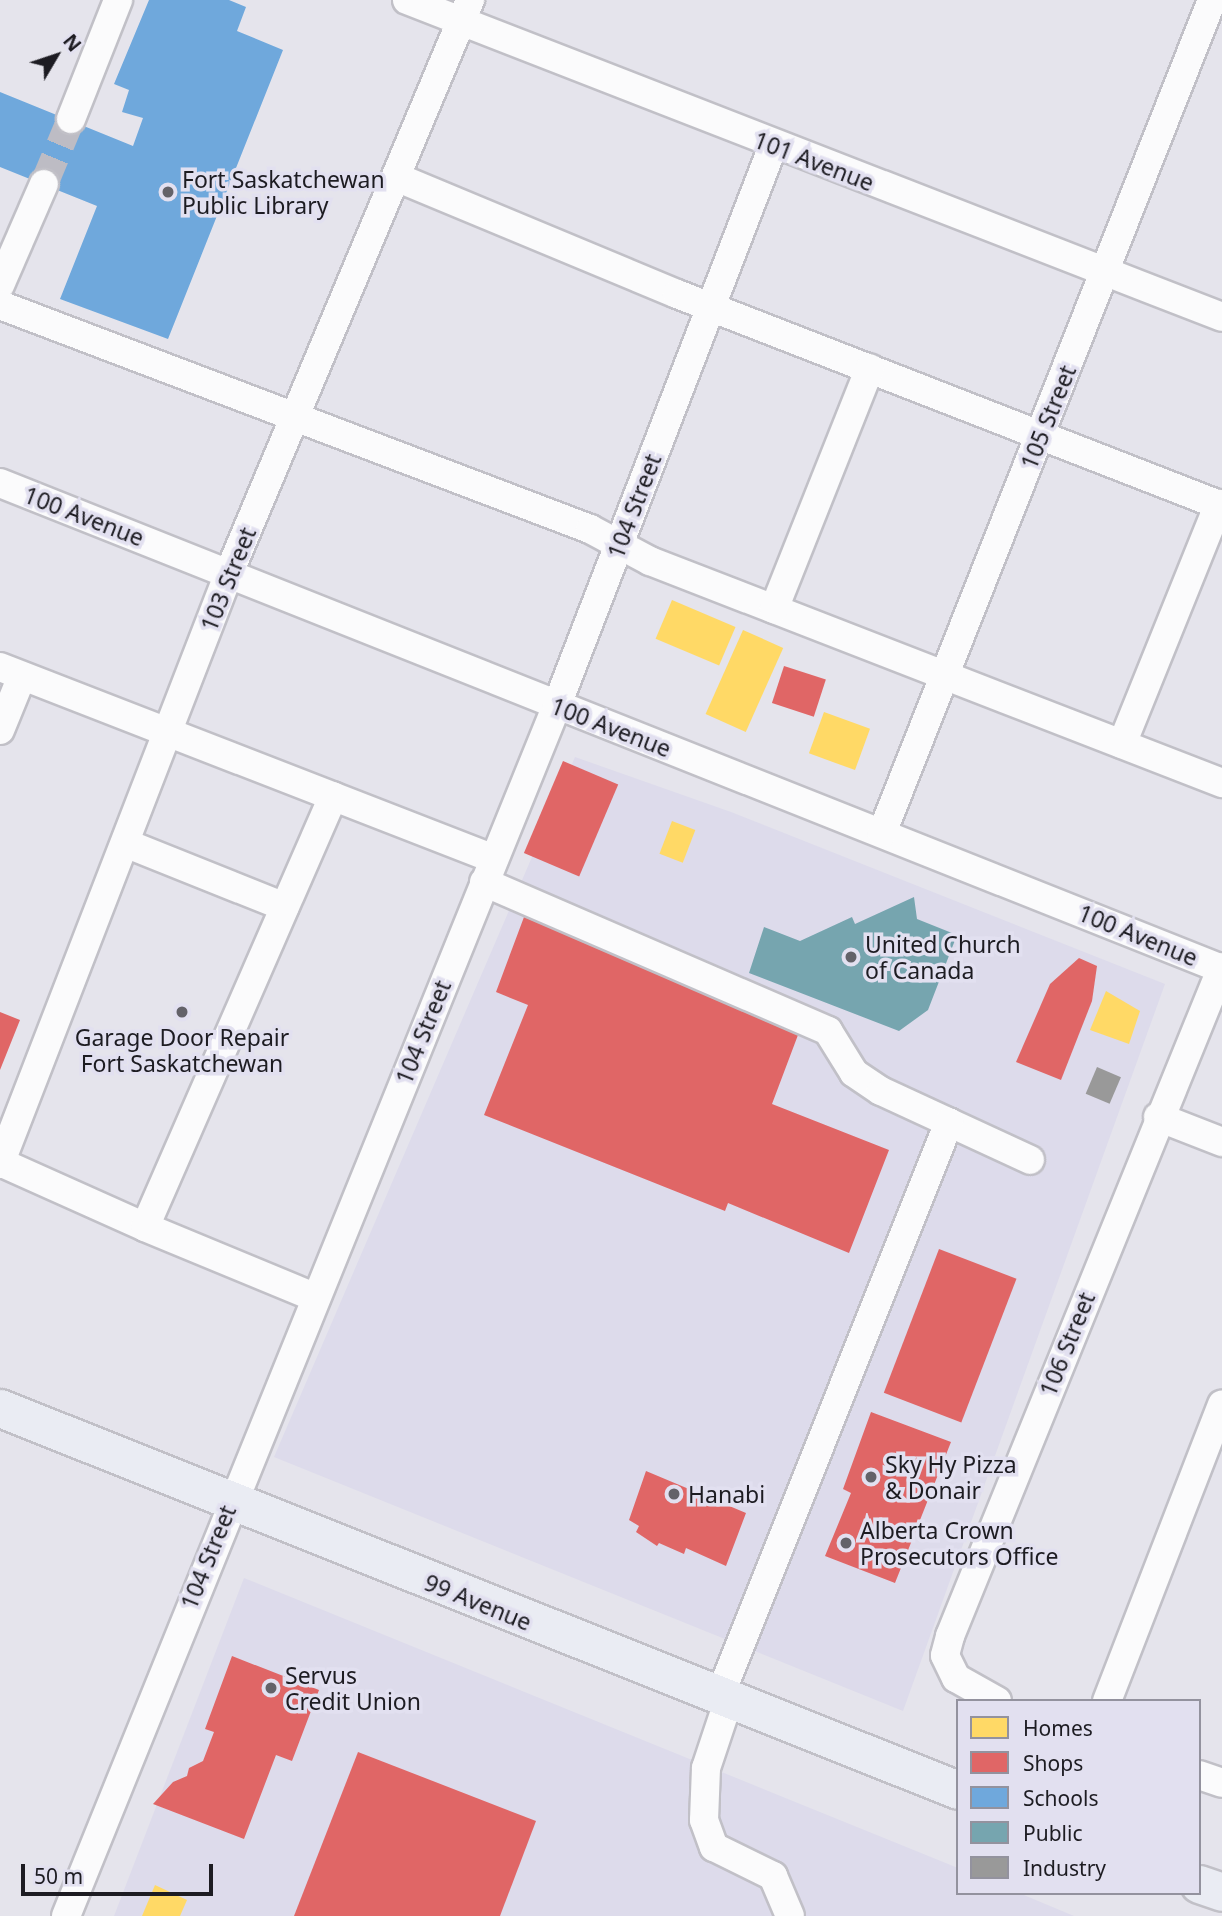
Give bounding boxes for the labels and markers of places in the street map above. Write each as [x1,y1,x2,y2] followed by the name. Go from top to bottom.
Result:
[182,165,385,219] place label: Fort Saskatchewan Public Library
[160,184,176,200] marker: Fort Saskatchewan Public Library
[865,930,1021,984] place label: United Church of Canada
[843,949,859,965] marker: United Church of Canada
[174,1004,190,1020] marker: Garage Door Repair Fort Saskatchewan
[75,1023,289,1077] place label: Garage Door Repair Fort Saskatchewan
[885,1450,1017,1504] place label: Sky Hy Pizza & Donair
[863,1469,879,1485] marker: Sky Hy Pizza & Donair
[688,1480,765,1508] place label: Hanabi
[666,1486,682,1502] marker: Hanabi
[860,1516,1059,1570] place label: Alberta Crown Prosecutors Office
[838,1535,854,1551] marker: Alberta Crown Prosecutors Office
[285,1661,421,1715] place label: Servus Credit Union
[263,1680,279,1696] marker: Servus Credit Union

